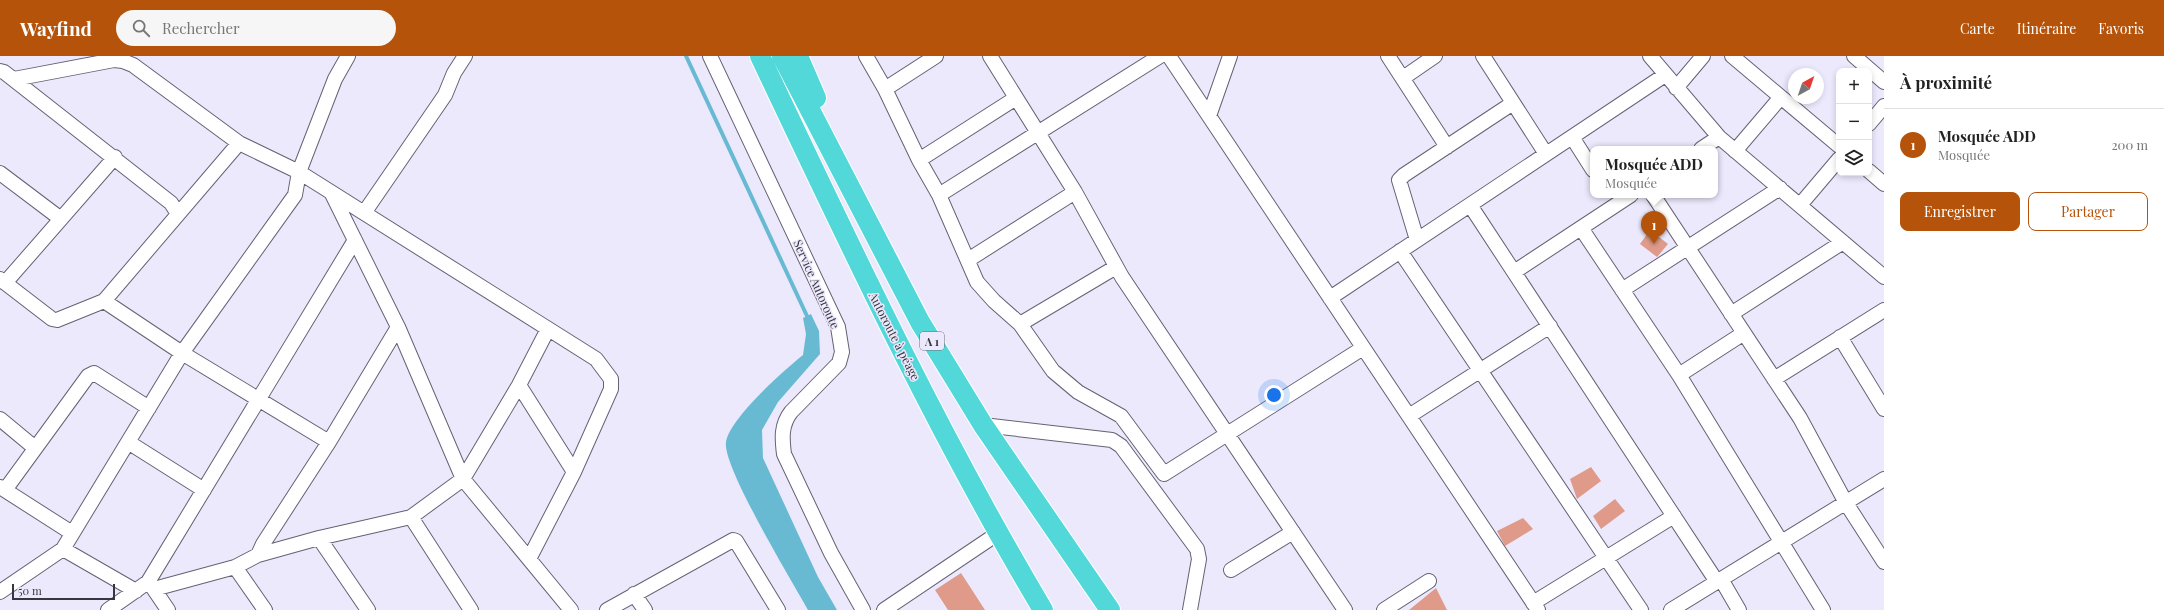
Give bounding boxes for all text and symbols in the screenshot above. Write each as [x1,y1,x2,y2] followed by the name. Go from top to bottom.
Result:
[116,10,396,46] search box
[20,15,92,41] text: Wayfind
[130,17,152,39] icon: search
[162,18,240,38] text: Rechercher
[1960,19,1995,38] text: Carte
[2017,19,2076,38] text: Itinéraire
[2098,19,2144,38] text: Favoris
[1788,68,1824,104] north arrow
[1836,68,1872,176] map controls
[1836,68,1872,104] button: +
[1900,71,1992,93] text: À proximité
[1836,104,1872,140] button: −
[1938,126,2036,146] text: Mosquée ADD
[1911,136,1915,153] text: 1
[2111,136,2148,153] text: 200 m
[1836,140,1872,176] button: layers
[1590,146,1718,198] popup
[1938,146,1990,163] text: Mosquée
[1605,154,1703,174] text: Mosquée ADD
[1605,174,1657,191] text: Mosquée
[1900,192,2020,231] button: Enregistrer
[2028,192,2148,231] button: Partager
[1641,211,1667,244] pin: 1
[790,237,844,331] street label: Service Autoroute
[865,288,924,383] street label: Autoroute à péage
[920,332,944,350] road number: A 1
[1264,385,1284,405] your location
[12,582,115,601] scale bar
[18,583,42,598] text: 50 m

